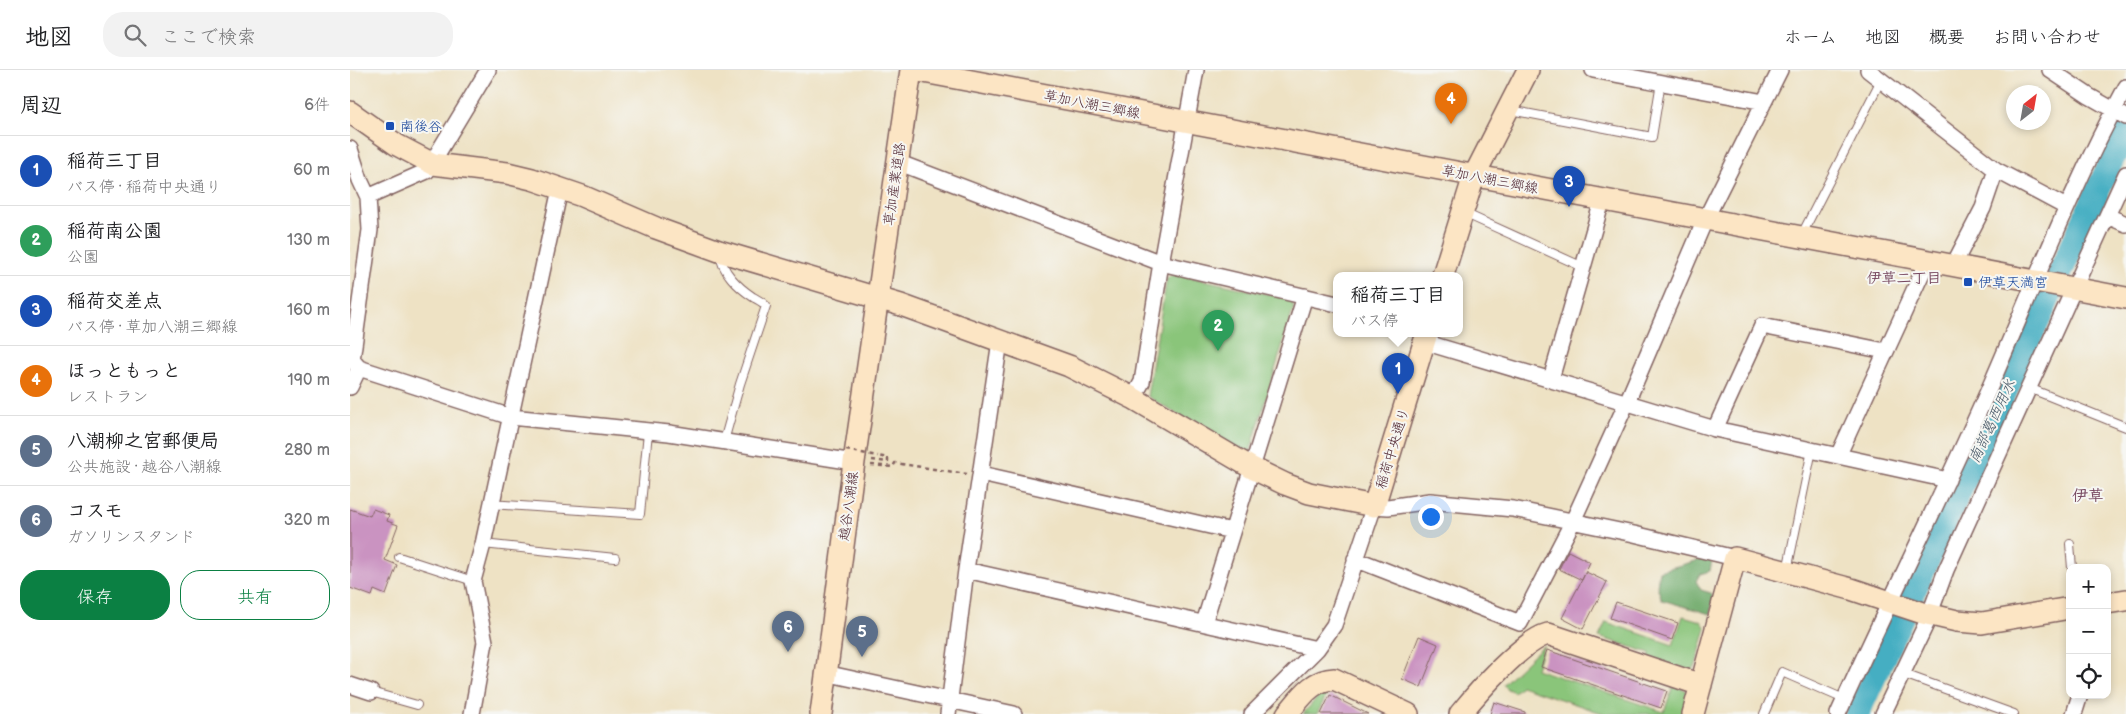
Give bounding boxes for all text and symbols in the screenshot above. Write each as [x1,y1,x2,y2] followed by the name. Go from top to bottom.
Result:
[103,12,453,57] search box
[121,21,149,49] icon: search
[25,23,73,52] text: 地図
[161,26,256,49] text: ここで検索
[1784,27,1837,48] text: ホーム
[1865,27,1901,48] text: 地図
[1929,27,1965,48] text: 概要
[1993,27,2101,48] text: お問い合わせ
[1435,83,1467,124] pin: 4
[2006,85,2051,130] north arrow
[1042,87,1142,122] street label: 草加八潮三郷線
[20,93,62,118] text: 周辺
[304,96,330,115] text: 6件
[400,118,442,135] place label: 南後谷
[384,120,396,132] marker: 南後谷
[880,141,909,227] street label: 草加産業道路
[67,150,162,173] text: 稲荷三丁目
[33,161,39,180] text: 1
[293,161,330,180] text: 60 m
[1440,162,1540,197] street label: 草加八潮三郷線
[1553,166,1585,207] pin: 3
[67,178,221,197] text: バス停 · 稲荷中央通り
[67,220,162,243] text: 稲荷南公園
[31,231,41,250] text: 2
[287,231,330,250] text: 130 m
[67,248,99,267] text: 公園
[1866,269,1942,288] district label: 伊草二丁目
[1333,272,1463,337] popup
[1978,274,2048,291] place label: 伊草天満宮
[1962,276,1974,288] marker: 伊草天満宮
[1350,284,1446,307] text: 稲荷三丁目
[67,290,162,313] text: 稲荷交差点
[31,301,41,320] text: 3
[287,301,330,320] text: 160 m
[1202,310,1234,351] pin: 2
[1350,312,1399,331] text: バス停
[67,318,237,337] text: バス停 · 草加八潮三郷線
[1382,353,1414,394] pin: 1
[67,360,181,383] text: ほっともっと
[31,371,41,390] text: 4
[288,371,330,390] text: 190 m
[1965,376,2020,466] water label: 南部葛西用水
[67,388,148,407] text: レストラン
[1372,405,1413,491] street label: 稲荷中央通り
[67,430,219,453] text: 八潮柳之宮郵便局
[31,441,41,460] text: 5
[284,441,330,460] text: 280 m
[67,458,221,477] text: 公共施設 · 越谷八潮線
[835,470,862,542] street label: 越谷八潮線
[2072,487,2104,506] district label: 伊草
[67,500,123,523] text: コスモ
[1418,504,1444,530] your location
[31,511,41,530] text: 6
[284,511,330,530] text: 320 m
[67,528,195,547] text: ガソリンスタンド
[2066,564,2111,699] map controls
[2066,564,2111,609] button: +
[20,570,170,620] button: 保存
[180,570,330,620] button: 共有
[2066,609,2111,654] button: −
[772,611,804,652] pin: 6
[846,616,878,657] pin: 5
[2066,654,2111,699] button: locate

